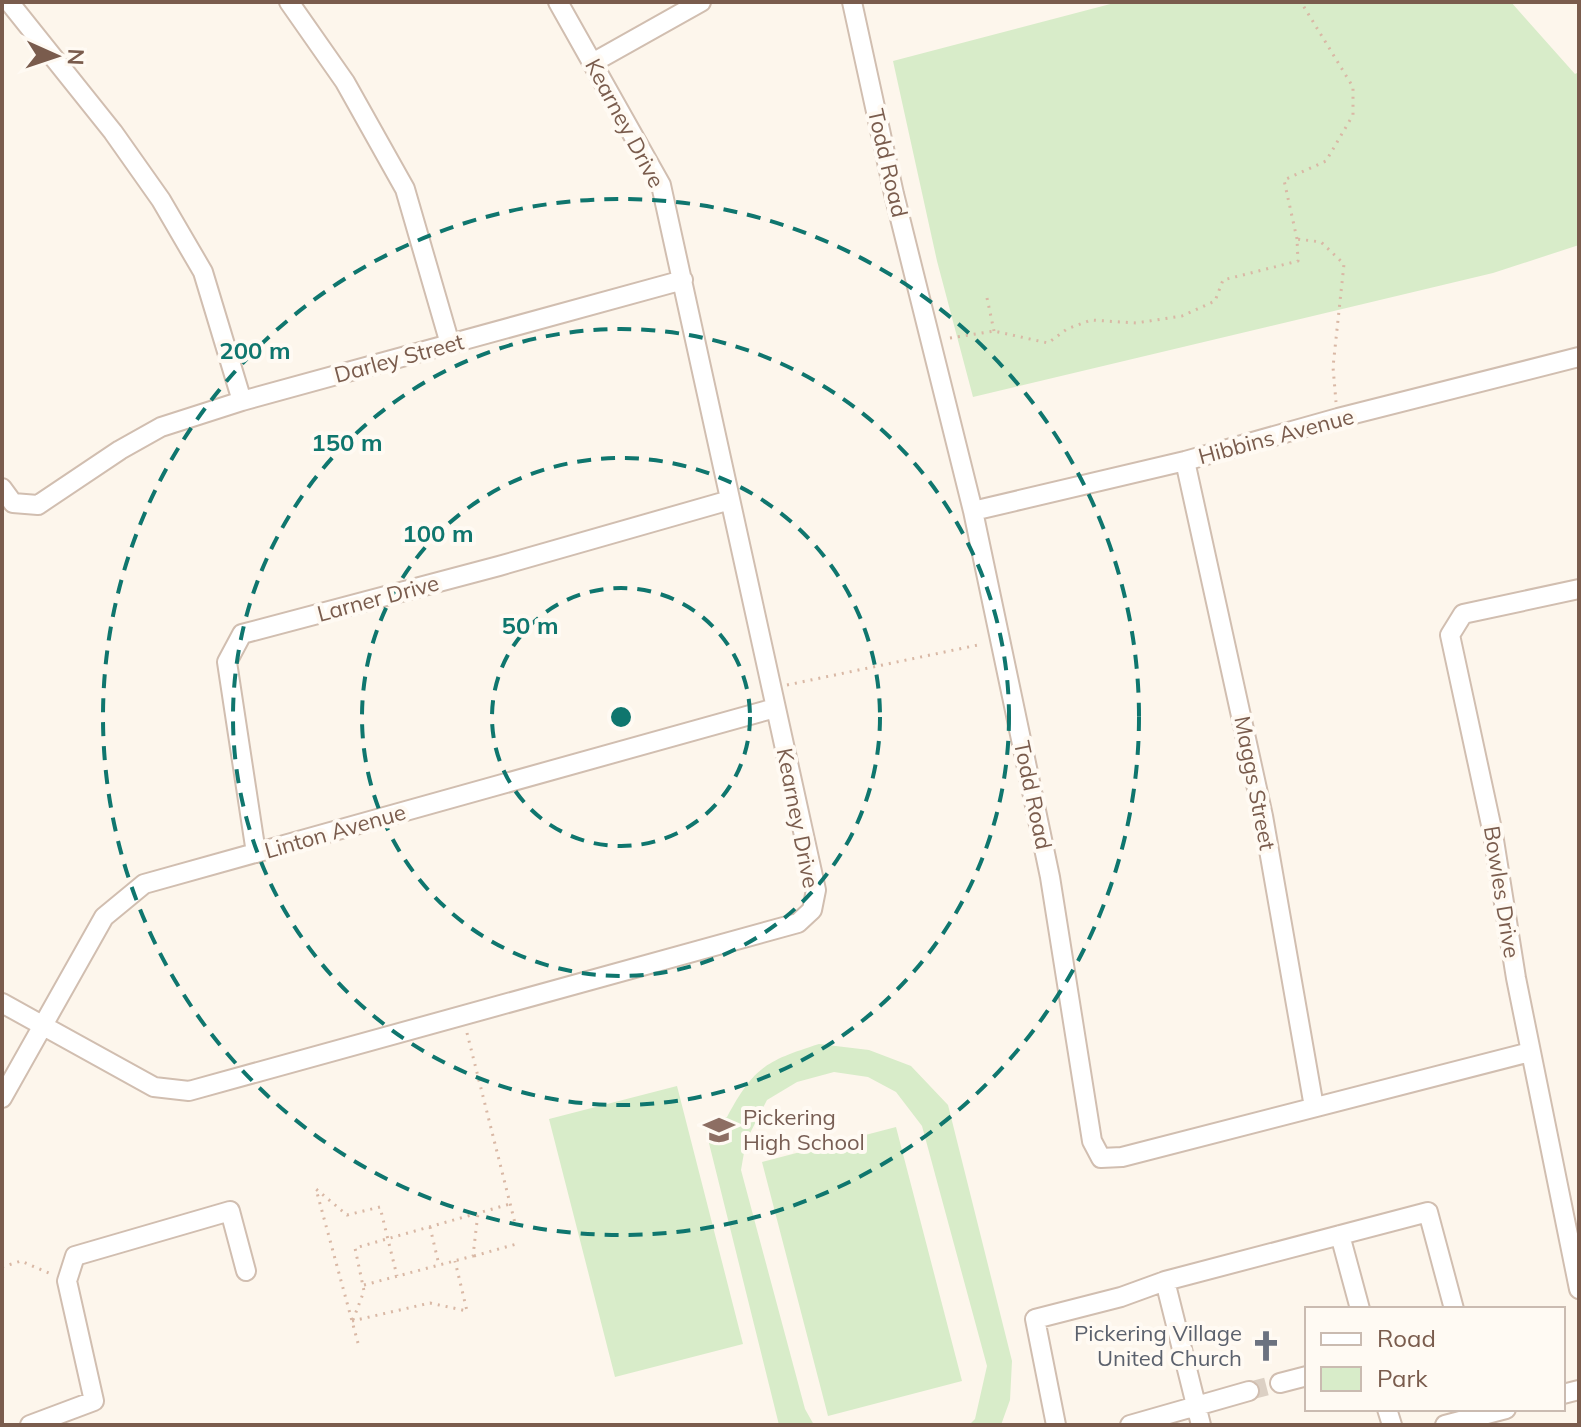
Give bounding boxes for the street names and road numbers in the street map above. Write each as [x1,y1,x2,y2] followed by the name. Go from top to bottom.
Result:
[579,54,671,192] street label: Kearney Drive
[862,106,914,220] street label: Todd Road
[331,327,467,389] street label: Darley Street
[1195,402,1357,470] street label: Hibbins Avenue
[314,568,442,628] street label: Larner Drive
[1228,714,1282,853] street label: Maggs Street
[1008,738,1058,852] street label: Todd Road
[771,746,825,890] street label: Kearney Drive
[261,797,409,865] street label: Linton Avenue
[1478,824,1526,960] street label: Bowles Drive

